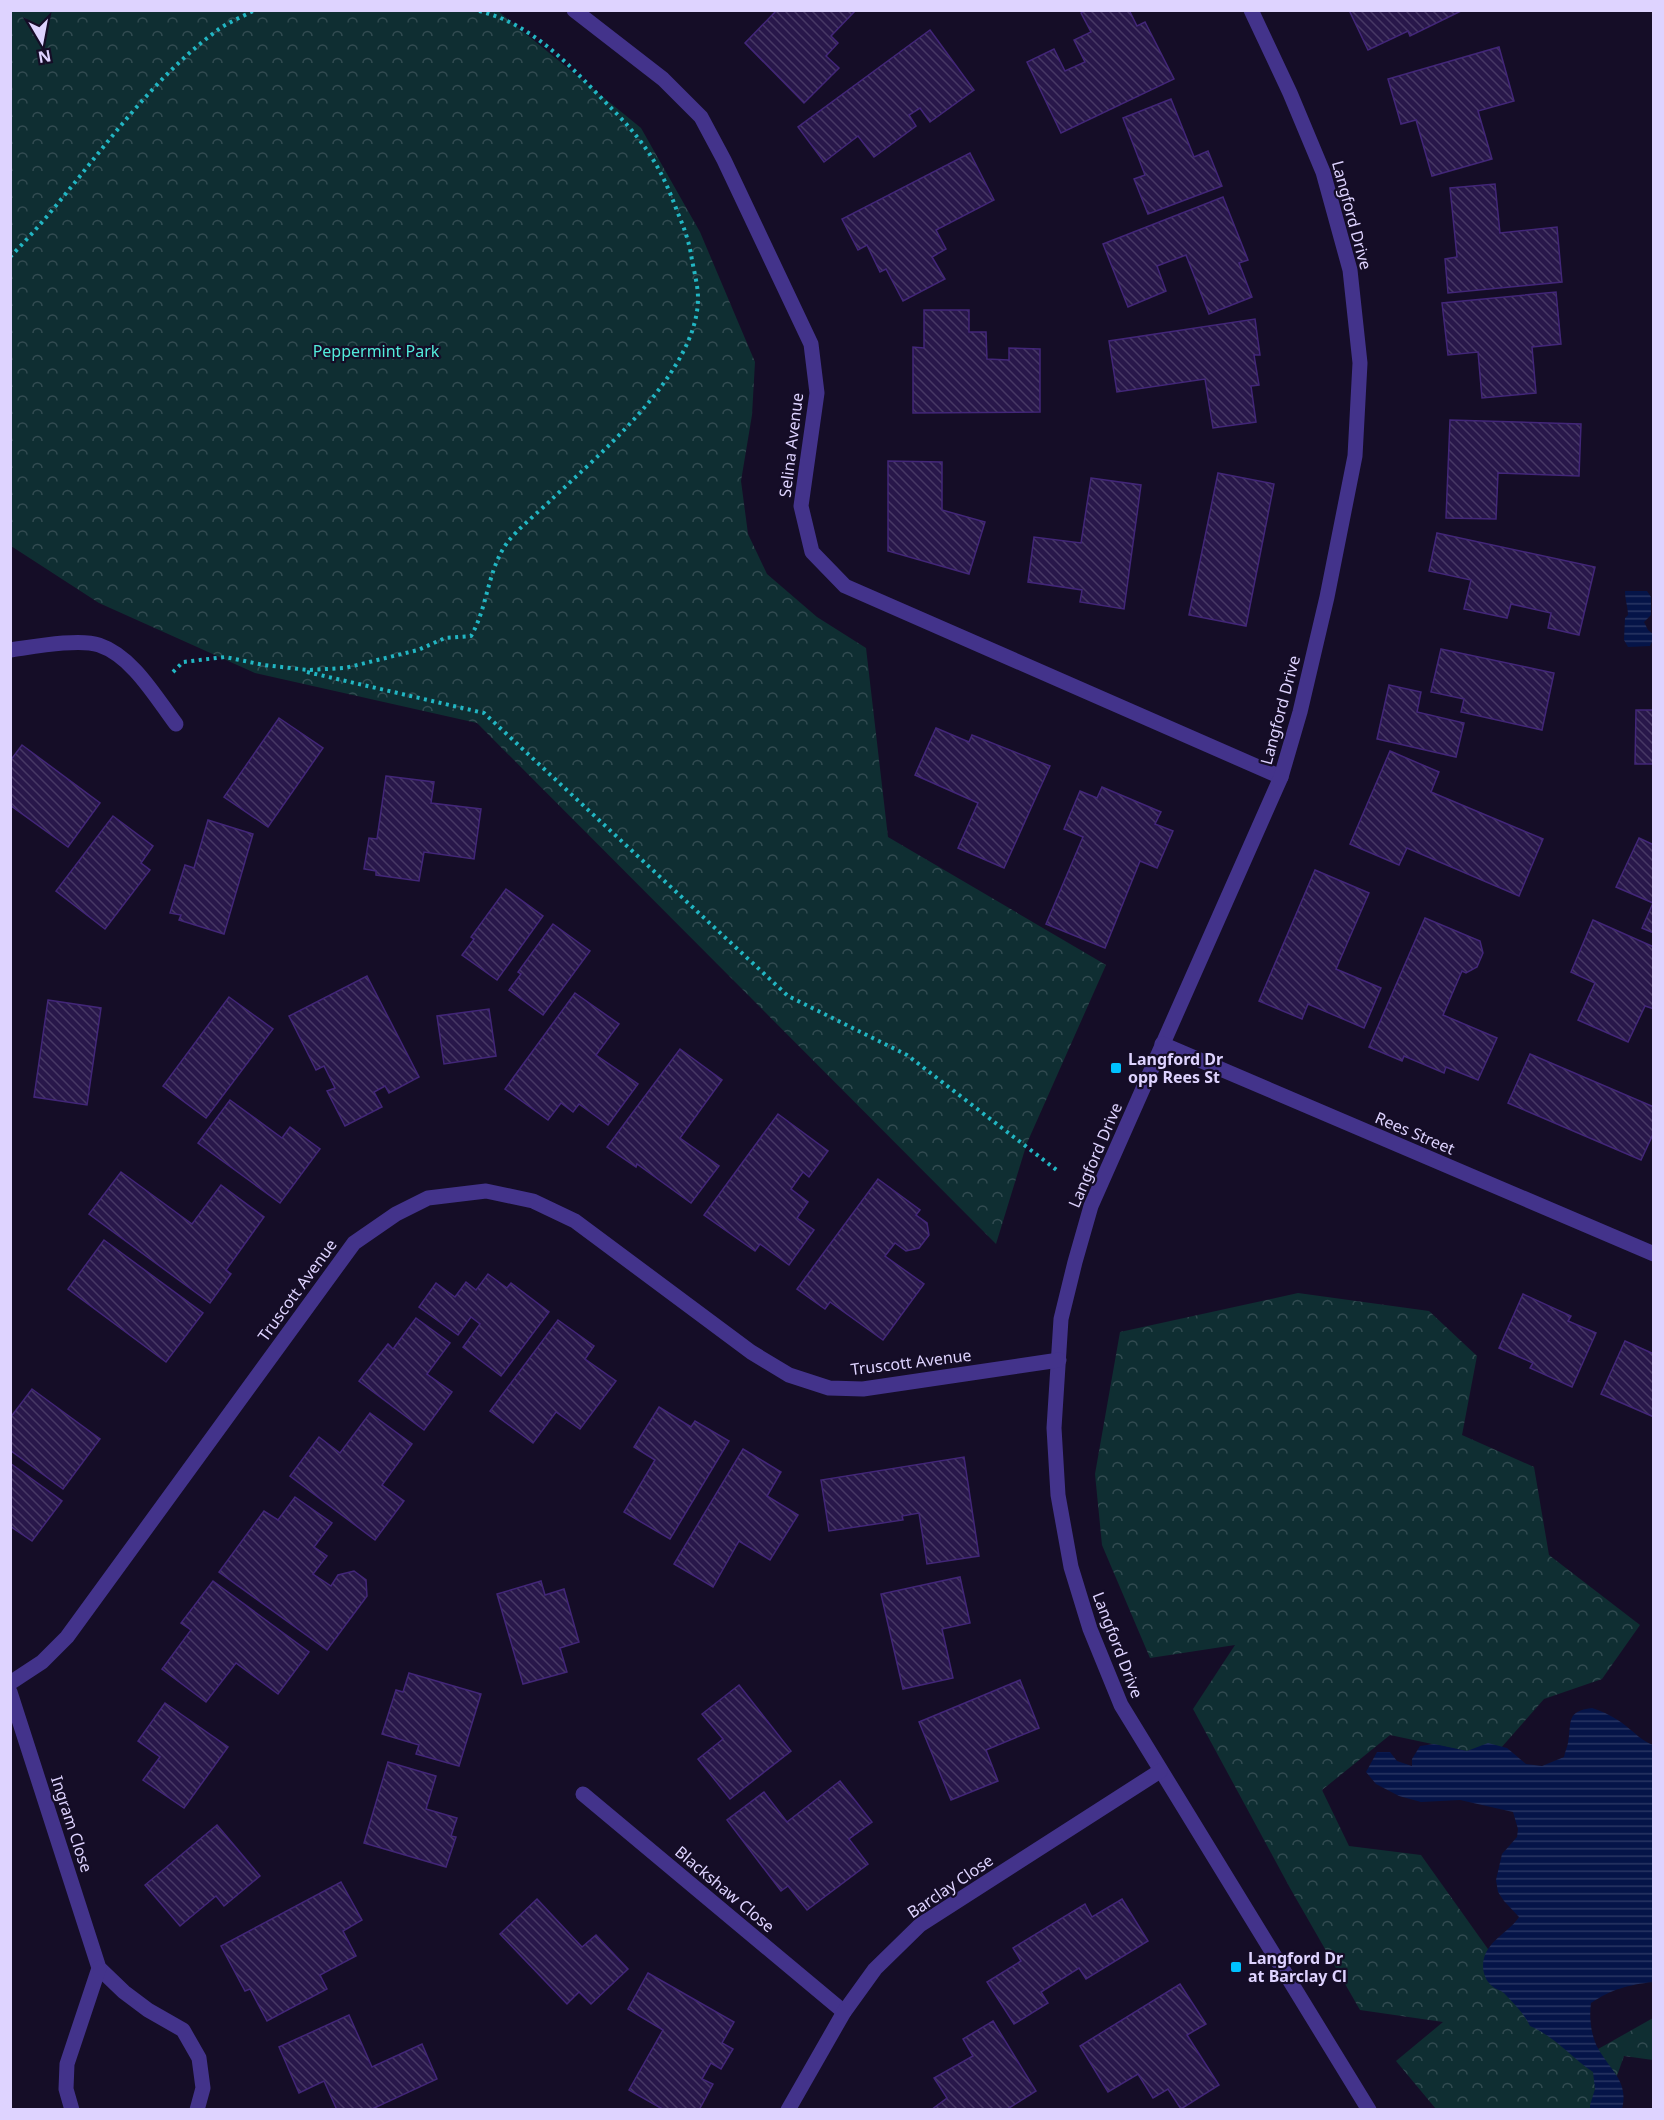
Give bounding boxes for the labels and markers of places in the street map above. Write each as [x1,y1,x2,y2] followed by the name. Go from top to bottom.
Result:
[1128,1048,1223,1088] place label: Langford Dr opp Rees St
[1109,1061,1123,1075] marker: Langford Dr opp Rees St
[1248,1947,1347,1987] place label: Langford Dr at Barclay Cl
[1229,1960,1243,1974] marker: Langford Dr at Barclay Cl

